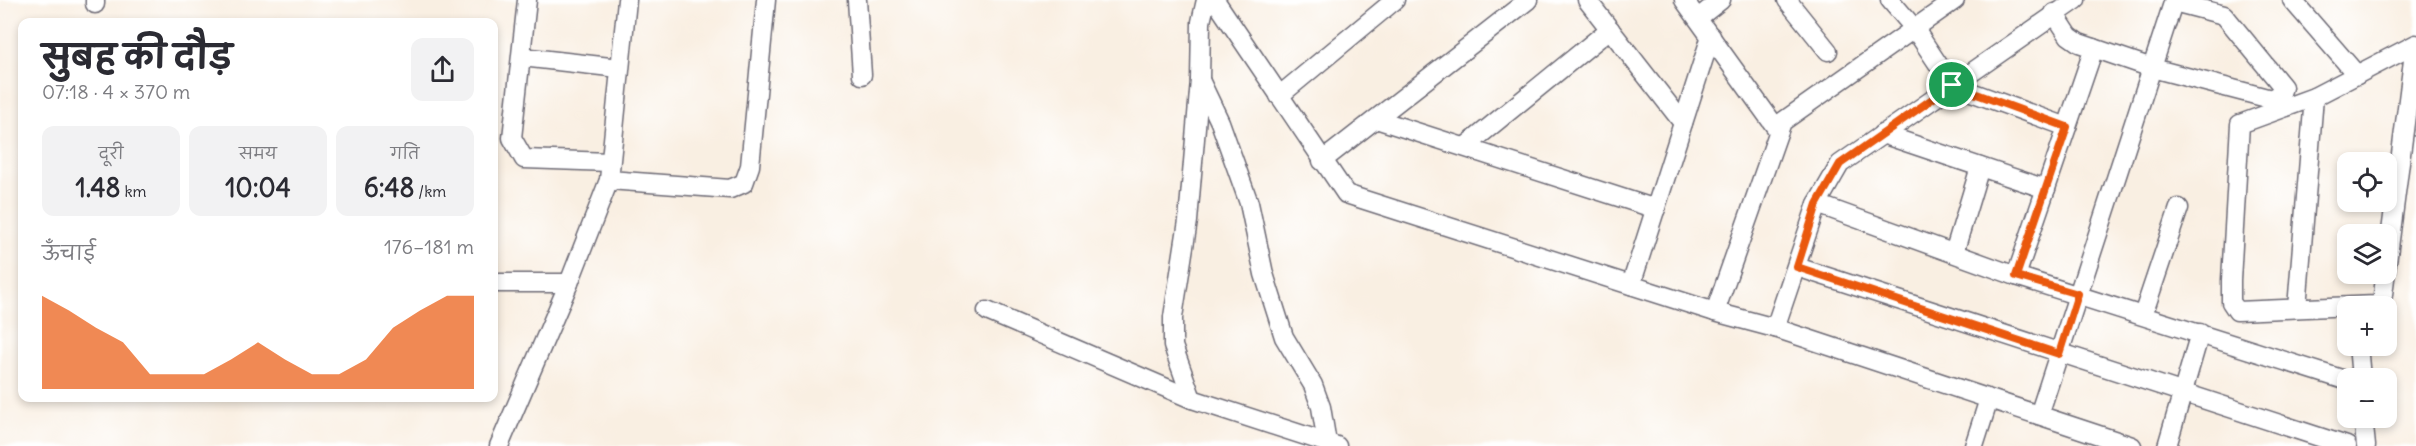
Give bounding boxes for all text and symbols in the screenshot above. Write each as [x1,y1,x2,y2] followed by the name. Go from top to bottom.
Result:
[42,35,232,77] text: सुबह की दौड़
[411,38,474,101] button: share
[1926,59,1977,110] pin
[1935,68,1968,101] icon: arrive
[42,79,190,104] text: 07:18 · 4 × 370 m
[98,143,124,163] text: दूरी
[239,143,277,163] text: समय
[390,143,420,163] text: गति
[2337,152,2397,428] map controls
[2337,152,2397,212] button: locate
[75,171,121,204] text: 1.48
[225,171,291,204] text: 10:04
[364,171,415,204] text: 6:48
[121,181,147,201] text: km
[415,181,446,201] text: /km
[2337,224,2397,284] button: layers
[384,234,474,259] text: 176–181 m
[42,240,96,265] text: ऊँचाई
[2337,296,2397,356] button: +
[2337,368,2397,428] button: −

